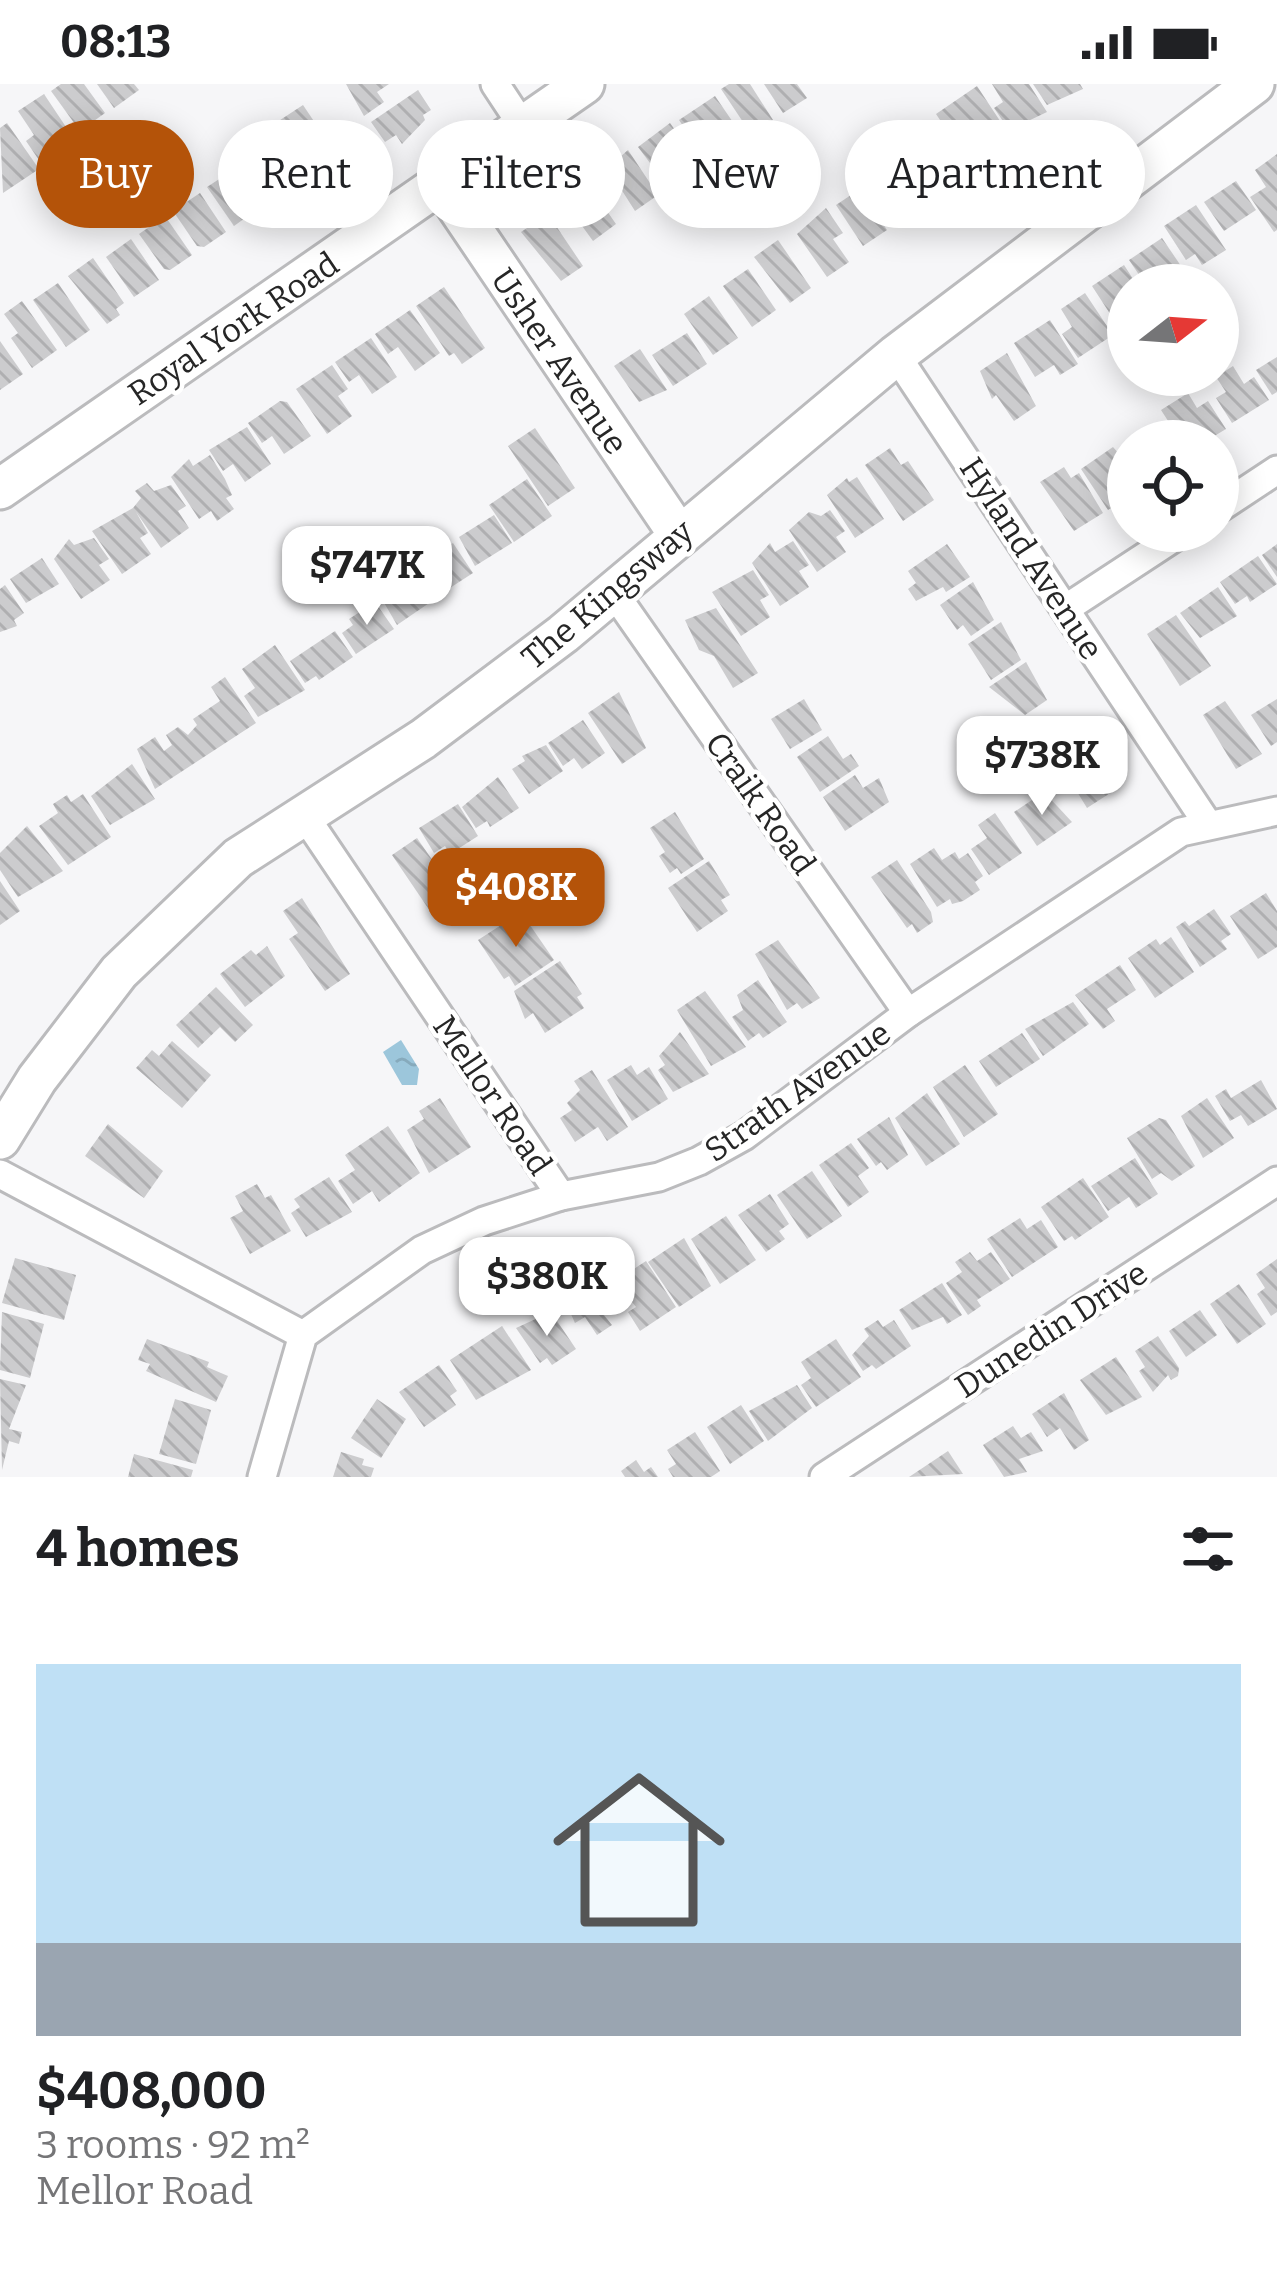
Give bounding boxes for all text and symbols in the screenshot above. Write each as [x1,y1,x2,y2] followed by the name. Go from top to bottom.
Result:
[60,15,172,69] text: 08:13
[36,120,194,228] chip: Buy
[218,120,393,228] chip: Rent
[417,120,625,228] chip: Filters
[649,120,821,228] chip: New
[845,120,1145,228] chip: Apartment
[121,244,346,414] street label: Royal York Road
[482,261,636,462] street label: Usher Avenue
[1107,264,1239,396] north arrow
[1107,264,1239,552] map controls
[1107,420,1239,552] button: locate
[951,450,1111,667] street label: Hyland Avenue
[514,511,702,678] street label: The Kingsway
[283,526,451,628] pin: $747K
[309,542,425,588] text: $747K
[958,716,1126,818] pin: $738K
[697,725,824,882] street label: Craik Road
[984,732,1100,778] text: $738K
[432,848,600,950] pin: $408K
[455,864,577,910] text: $408K
[424,1008,560,1183] street label: Mellor Road
[697,1013,898,1171] street label: Strath Avenue
[463,1237,631,1339] pin: $380K
[486,1253,608,1299] text: $380K
[948,1253,1155,1407] street label: Dunedin Drive
[1175,1516,1241,1582] icon: filters
[36,1518,240,1580] text: 4 homes
[531,1742,747,1958] icon: home
[36,2060,267,2122] text: $408,000
[36,2122,310,2168] text: 3 rooms · 92 m²
[36,2168,253,2214] text: Mellor Road

